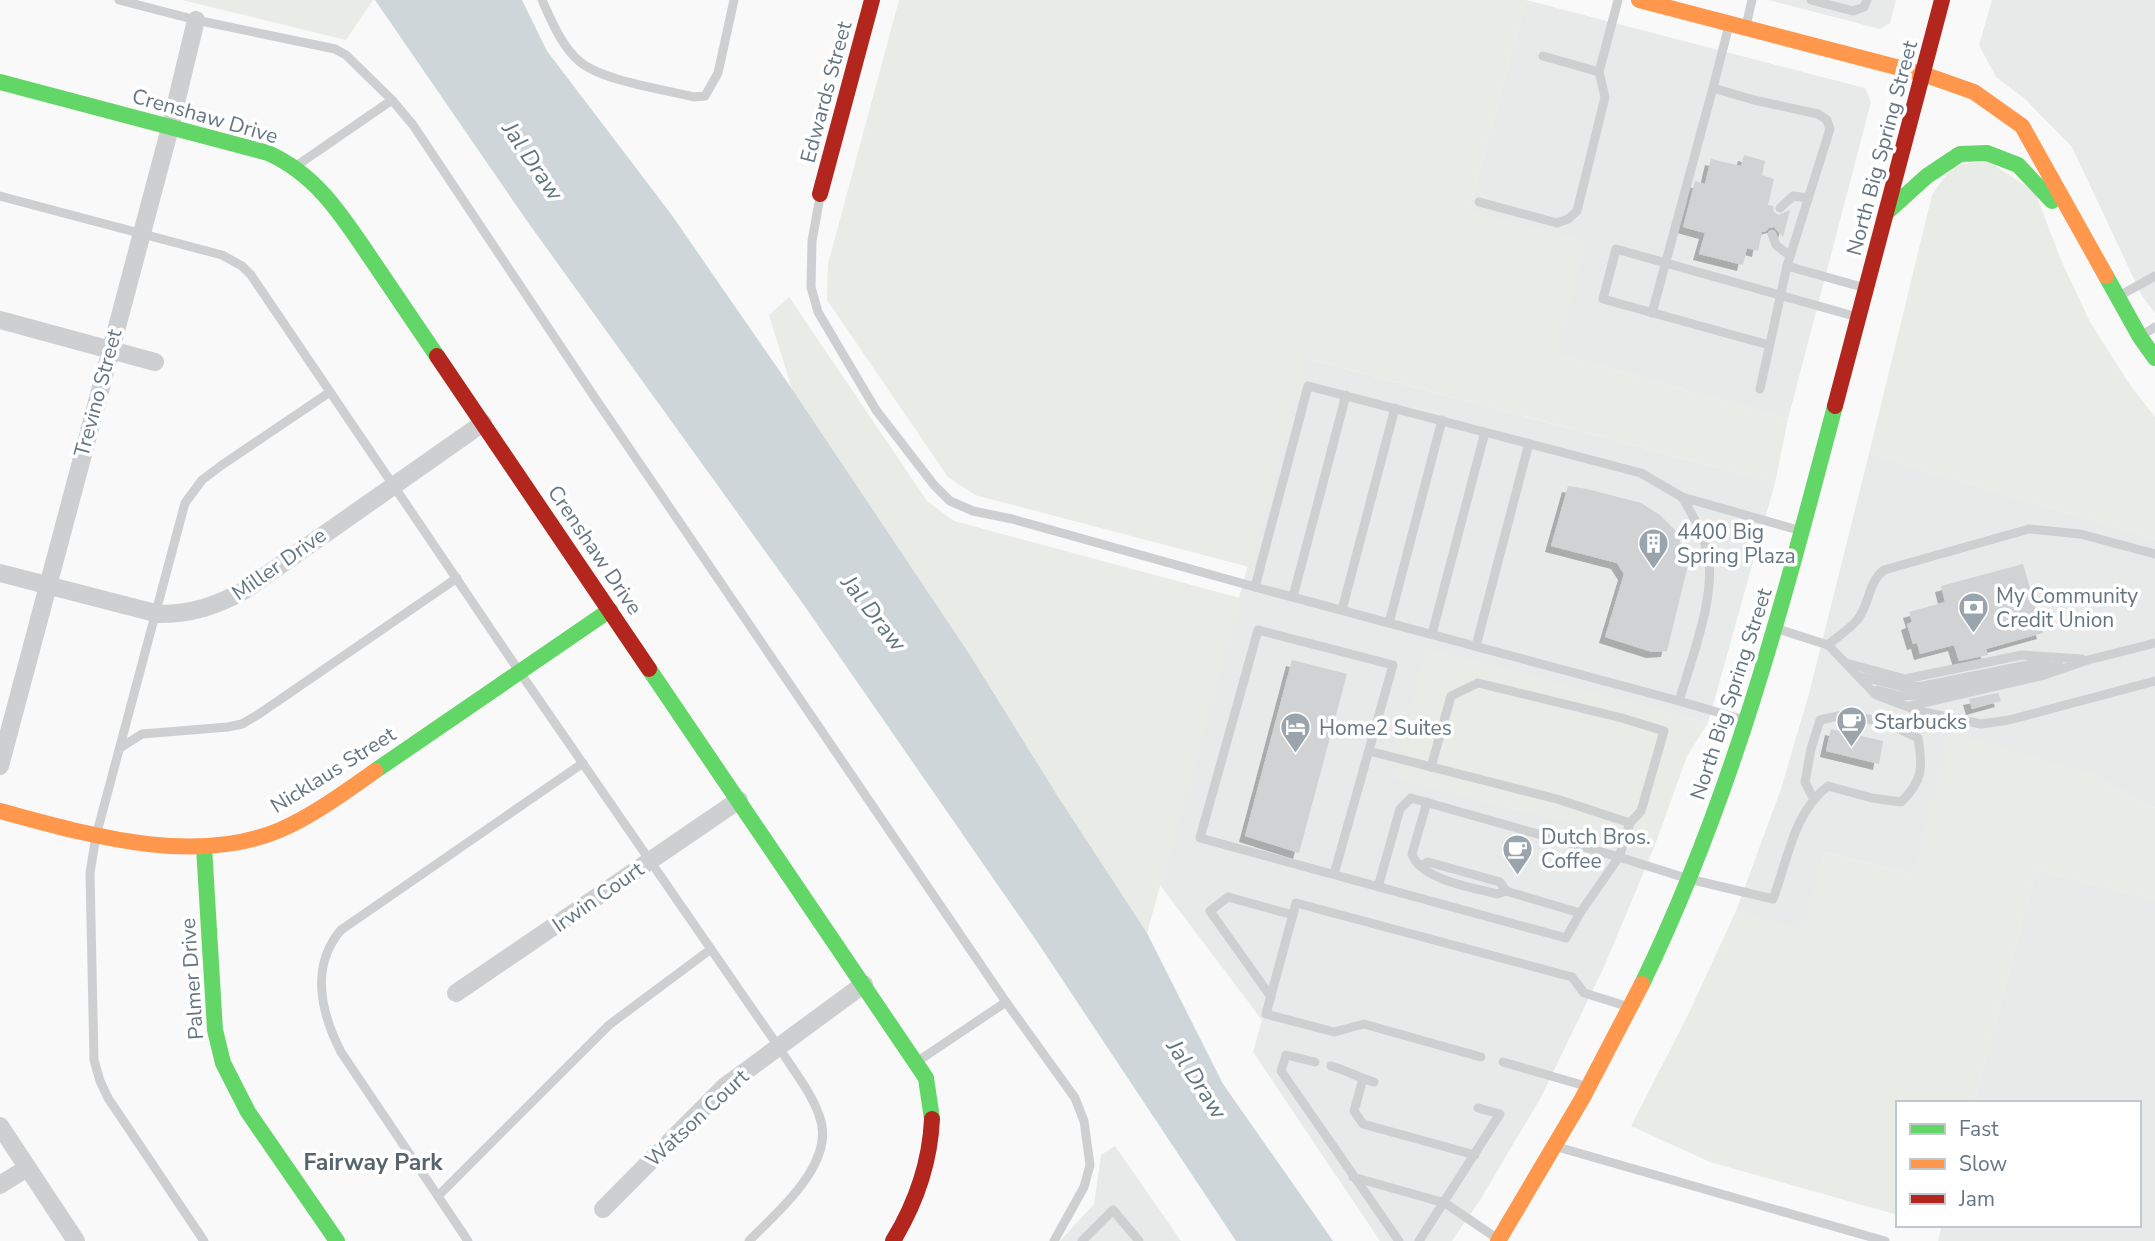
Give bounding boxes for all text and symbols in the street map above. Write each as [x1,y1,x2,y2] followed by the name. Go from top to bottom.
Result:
[794,18,859,166] street label: Edwards Street
[1840,37,1924,258] street label: North Big Spring Street
[129,82,281,150] street label: Crenshaw Drive
[494,115,571,207] water label: Jal Draw
[67,325,129,460] street label: Trevino Street
[541,480,649,620] street label: Crenshaw Drive
[1677,518,1796,570] place label: 4400 Big Spring Plaza
[226,521,332,607] street label: Miller Drive
[1637,527,1671,571] building icon: 4400 Big Spring Plaza
[833,568,914,658] water label: Jal Draw
[1996,582,2138,634] place label: My Community Credit Union
[1684,584,1779,804] street label: North Big Spring Street
[1956,591,1990,635] bank icon: My Community Credit Union
[1834,705,1868,749] cafe icon: Starbucks
[1874,708,1967,736] place label: Starbucks
[1279,711,1313,755] hotel icon: Home2 Suites
[1319,714,1452,742] place label: Home2 Suites
[265,720,401,820] street label: Nicklaus Street
[1541,823,1651,875] place label: Dutch Bros. Coffee
[1501,832,1535,876] cafe icon: Dutch Bros. Coffee
[547,855,650,939] street label: Irwin Court
[174,917,210,1041] street label: Palmer Drive
[1159,1033,1234,1126] water label: Jal Draw
[639,1062,755,1173] street label: Watson Court
[1896,1101,2141,1227] legend
[1959,1115,1999,1143] text: Fast
[303,1147,443,1178] district label: Fairway Park
[1959,1150,2008,1178] text: Slow
[1958,1185,1995,1213] text: Jam

